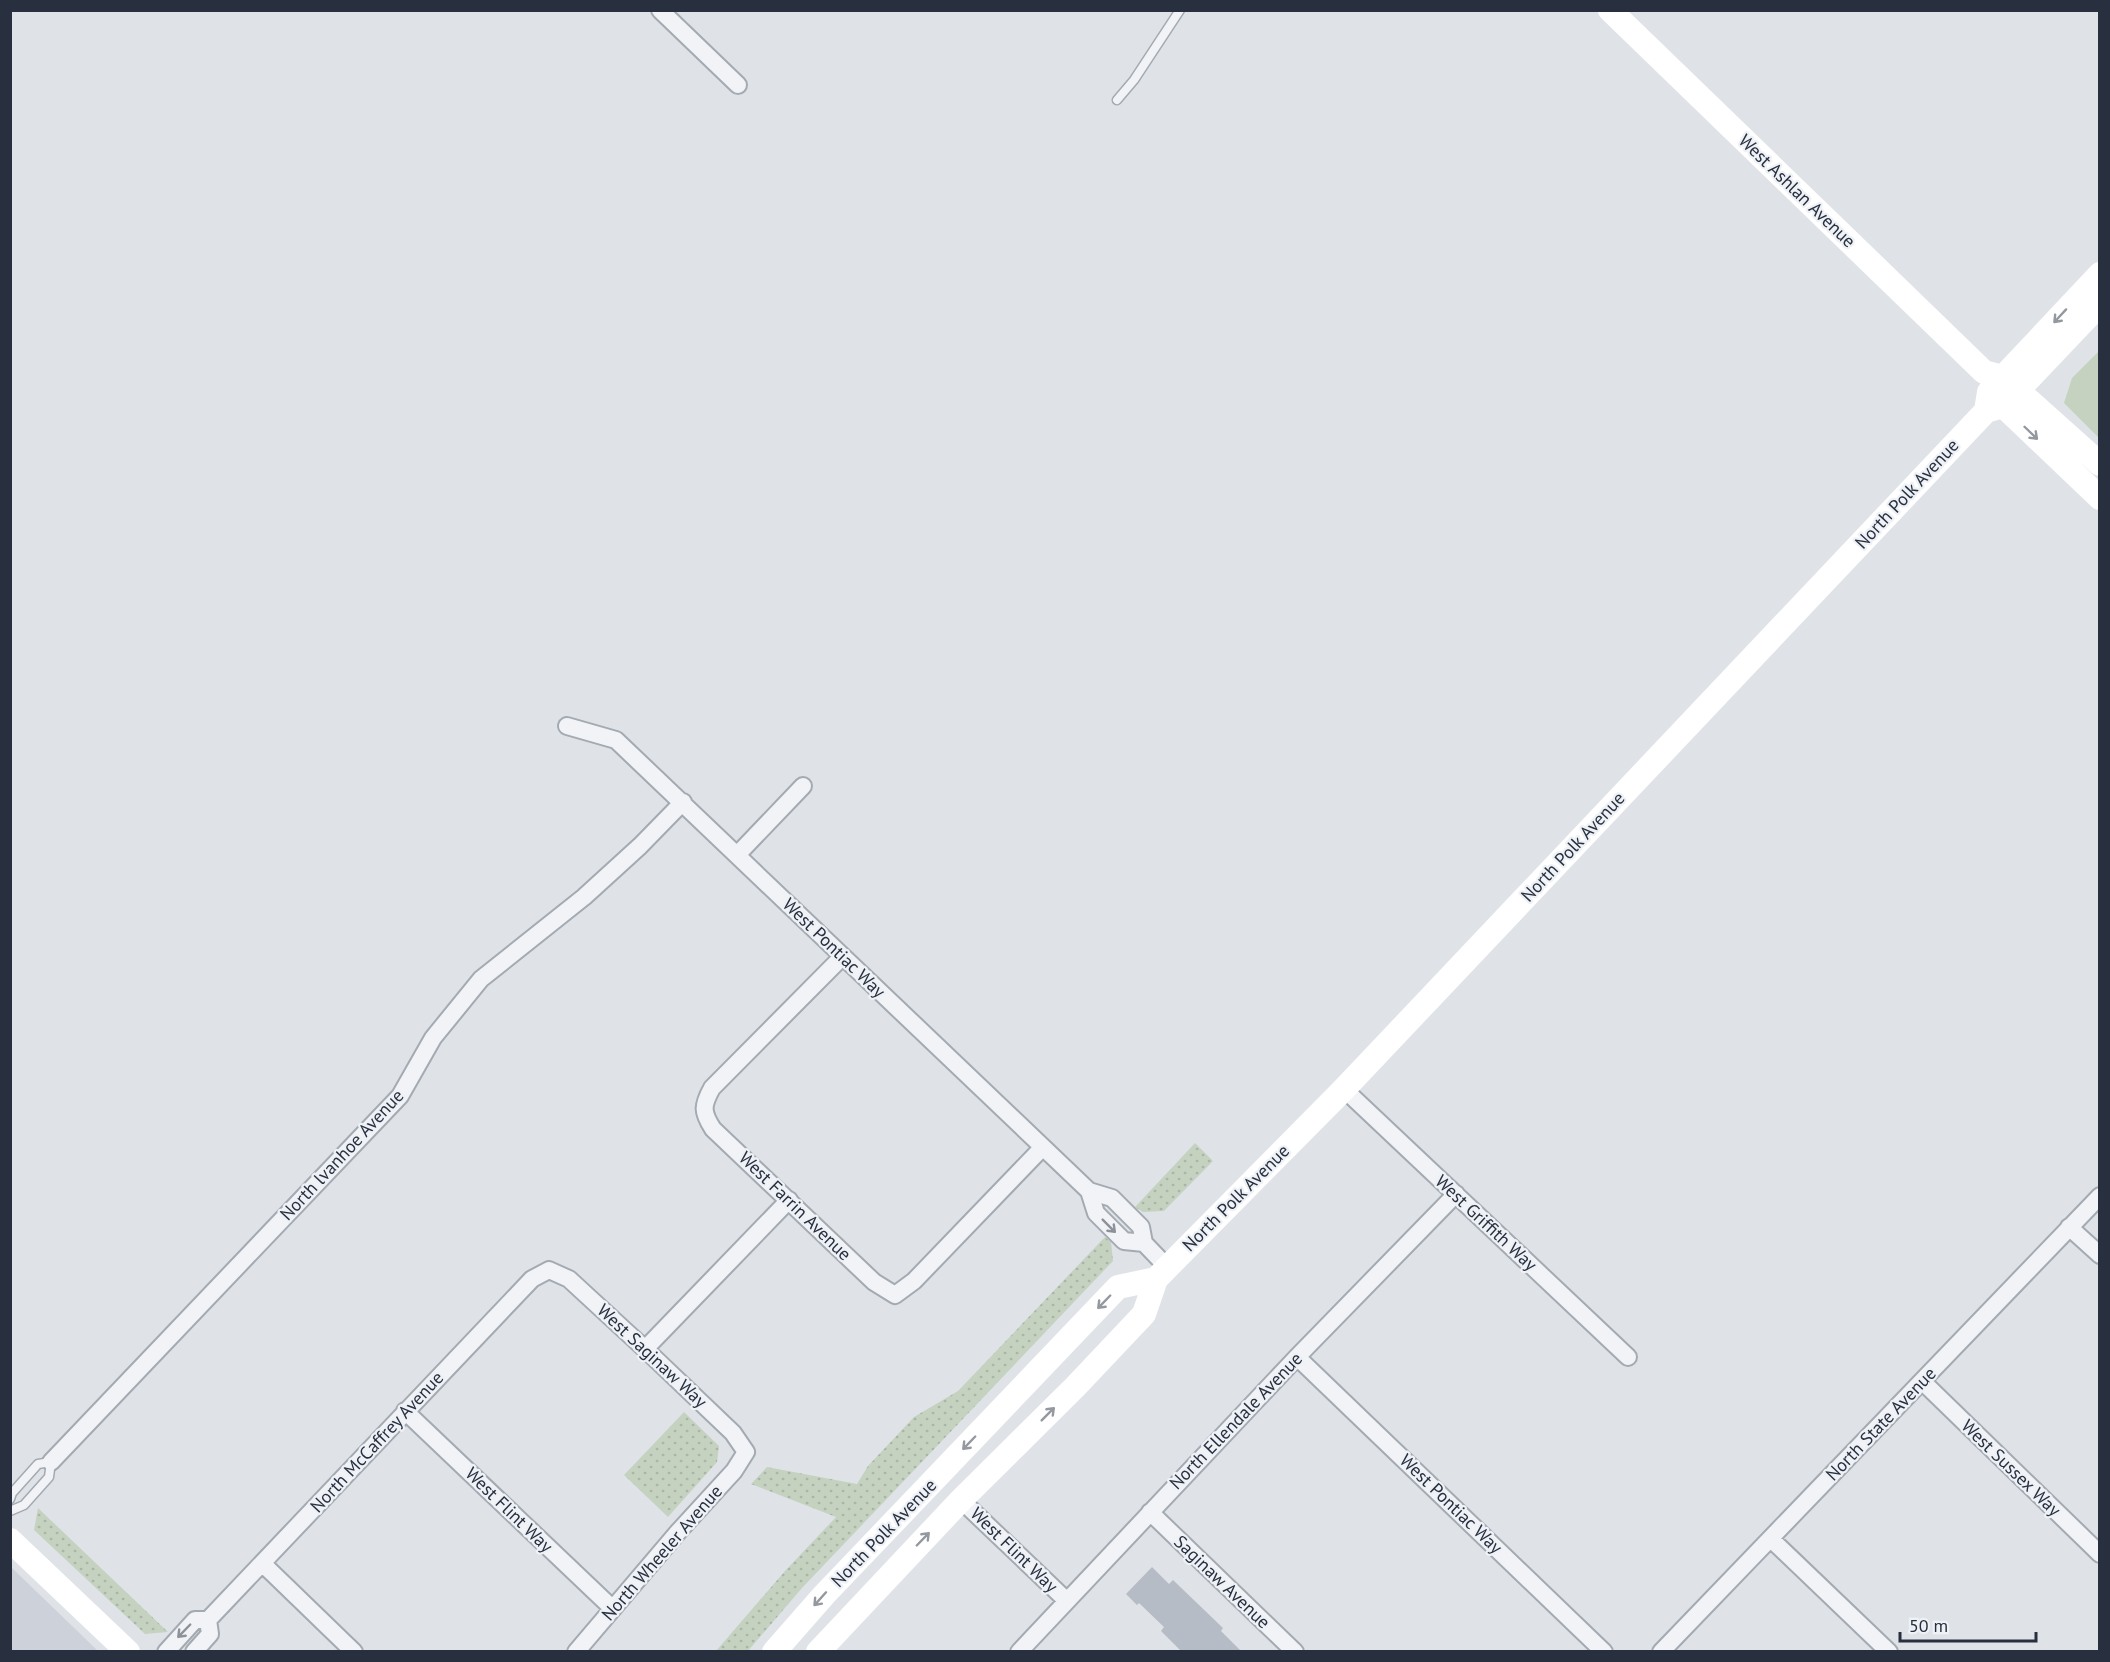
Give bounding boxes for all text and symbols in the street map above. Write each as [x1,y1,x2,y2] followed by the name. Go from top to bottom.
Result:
[1734,129,1861,252] street label: West Ashlan Avenue
[2052,309,2067,324] one-way arrow
[2023,425,2038,440] one-way arrow
[1850,434,1963,553] street label: North Polk Avenue
[1516,787,1629,906] street label: North Polk Avenue
[778,893,891,1003] street label: West Pontiac Way
[275,1084,408,1225] street label: North lvanhoe Avenue
[1177,1139,1294,1256] street label: North Polk Avenue
[734,1146,856,1265] street label: West Farrin Avenue
[1431,1170,1543,1276] street label: West Griffith Way
[1101,1218,1116,1233] one-way arrow
[1097,1294,1112,1309] one-way arrow
[592,1299,713,1413] street label: West Saginaw Way
[1164,1347,1307,1494] street label: North Ellendale Avenue
[1821,1362,1941,1485] street label: North State Avenue
[305,1366,448,1517] street label: North McCaffrey Avenue
[1040,1407,1055,1421] one-way arrow
[1957,1414,2066,1521] street label: West Sussex Way
[962,1435,977,1450] one-way arrow
[1395,1449,1508,1559] street label: West Pontiac Way
[461,1462,558,1558] street label: West Flint Way
[826,1474,941,1592] street label: North Polk Avenue
[596,1480,727,1625] street label: North Wheeler Avenue
[966,1502,1063,1598] street label: West Flint Way
[1169,1530,1275,1633] street label: Saginaw Avenue
[916,1532,930,1547] one-way arrow
[813,1591,827,1606] one-way arrow
[1900,1605,2036,1643] scale bar
[1909,1614,1948,1637] text: 50 m
[177,1623,192,1638] one-way arrow

